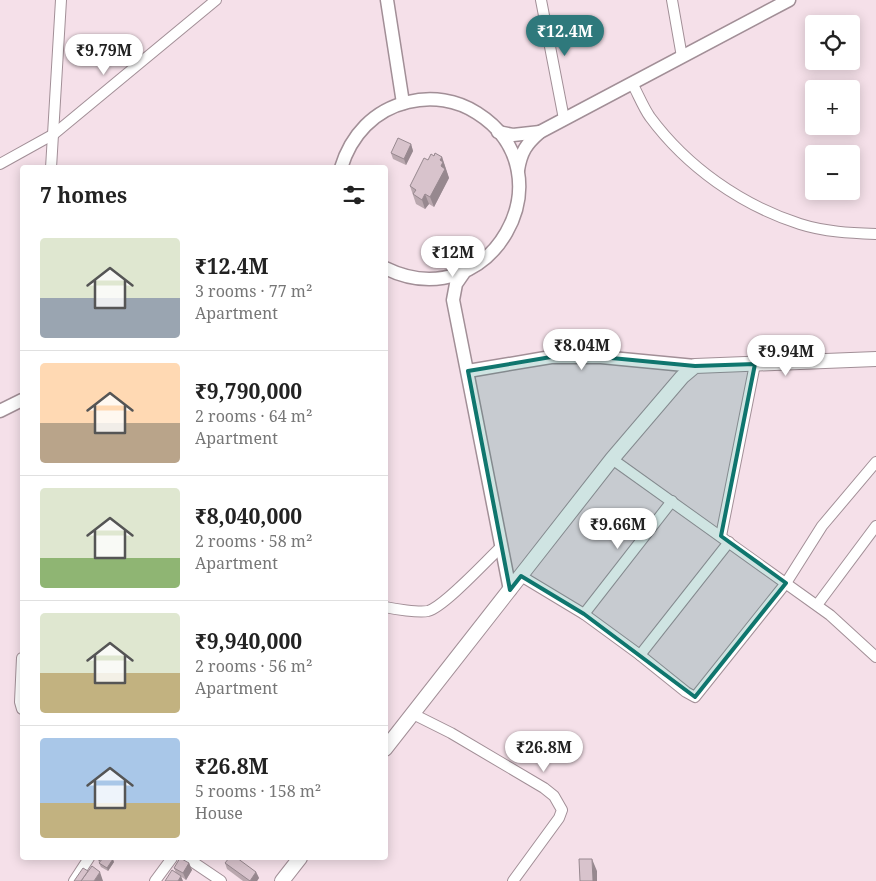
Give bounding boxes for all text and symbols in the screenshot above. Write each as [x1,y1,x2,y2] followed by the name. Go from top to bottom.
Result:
[524,15,606,57] pin: ₹12.4M
[805,15,860,200] map controls
[805,15,860,70] button: locate
[537,20,593,42] text: ₹12.4M
[63,34,145,76] pin: ₹9.79M
[76,39,132,61] text: ₹9.79M
[805,80,860,135] button: +
[805,145,860,200] button: −
[40,181,127,209] text: 7 homes
[340,181,368,209] icon: filters
[423,236,483,278] pin: ₹12M
[432,241,474,263] text: ₹12M
[195,252,269,280] text: ₹12.4M
[80,258,140,318] icon: home
[195,280,312,302] text: 3 rooms · 77 m²
[195,302,278,324] text: Apartment
[541,328,623,371] pin: ₹8.04M
[554,334,610,356] text: ₹8.04M
[745,334,827,377] pin: ₹9.94M
[758,340,814,362] text: ₹9.94M
[195,377,302,405] text: ₹9,790,000
[80,383,140,443] icon: home
[195,405,312,427] text: 2 rooms · 64 m²
[195,427,278,449] text: Apartment
[195,502,302,530] text: ₹8,040,000
[80,508,140,568] icon: home
[577,508,659,550] pin: ₹9.66M
[590,513,646,535] text: ₹9.66M
[195,530,312,552] text: 2 rooms · 58 m²
[195,552,278,574] text: Apartment
[195,627,302,655] text: ₹9,940,000
[80,633,140,693] icon: home
[195,655,312,677] text: 2 rooms · 56 m²
[195,677,278,699] text: Apartment
[503,730,585,773] pin: ₹26.8M
[516,736,572,758] text: ₹26.8M
[195,752,269,780] text: ₹26.8M
[80,758,140,818] icon: home
[195,780,321,802] text: 5 rooms · 158 m²
[195,802,243,824] text: House

